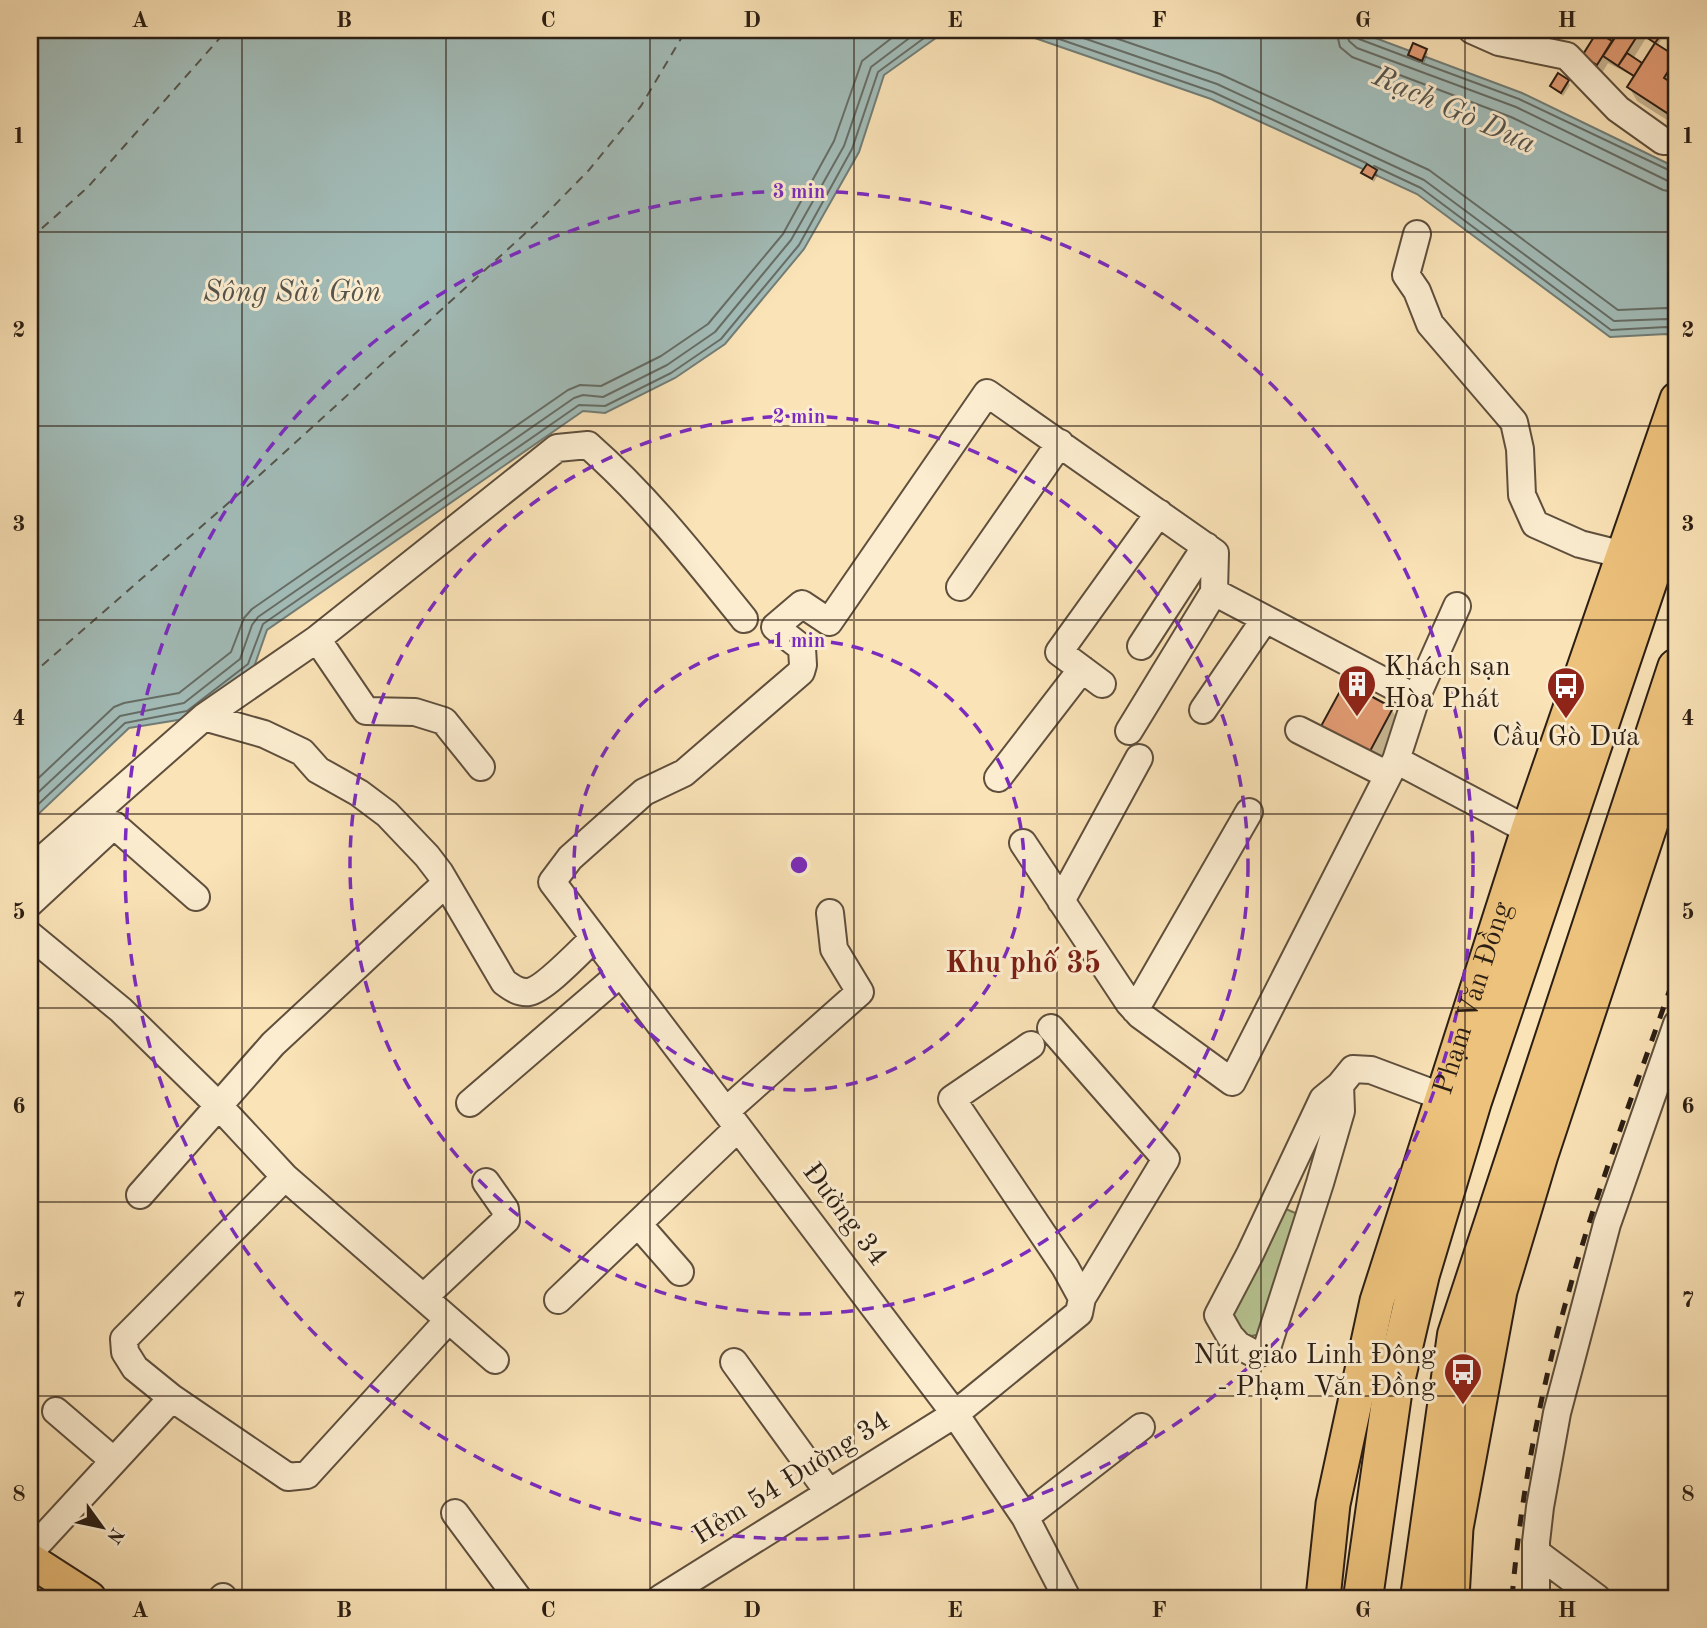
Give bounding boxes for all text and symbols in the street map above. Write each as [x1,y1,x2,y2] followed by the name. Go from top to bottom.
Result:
[131,9,149,32] text: A
[336,9,352,32] text: B
[540,9,556,32] text: C
[743,9,761,32] text: D
[947,9,963,32] text: E
[1151,9,1167,32] text: F
[1355,9,1371,32] text: G
[1558,9,1576,32] text: H
[1367,61,1540,160] water label: Rạch Gò Dưa
[12,125,26,148] text: 1
[1681,125,1695,148] text: 1
[773,182,825,203] text: 3 min
[203,278,381,308] water label: Sông Sài Gòn
[12,319,26,342] text: 2
[1681,319,1695,342] text: 2
[773,407,825,428] text: 2 min
[12,513,26,536] text: 3
[1681,513,1695,536] text: 3
[773,631,825,652] text: 1 min
[1384,654,1511,714] place label: Khách sạn Hòa Phát
[1336,663,1378,718] building icon: Khách sạn Hòa Phát
[1545,665,1587,720] bus stop icon: Cầu Gò Dưa
[12,707,26,730] text: 4
[1681,707,1695,730] text: 4
[1492,721,1640,752] place label: Cầu Gò Dưa
[787,853,811,877] centre of rings
[1430,899,1518,1098] street label: Phạm Văn Đồng
[12,901,26,924] text: 5
[1681,901,1695,924] text: 5
[945,946,1101,979] district label: Khu phố 35
[12,1095,26,1118] text: 6
[1681,1095,1695,1118] text: 6
[796,1158,892,1272] street label: Đường 34
[12,1289,26,1312] text: 7
[1681,1289,1695,1312] text: 7
[1193,1342,1436,1402] place label: Nút giao Linh Đông - Phạm Văn Đồng
[1442,1351,1484,1406] bus stop icon: Nút giao Linh Đông - Phạm Văn Đồng
[689,1407,895,1551] street label: Hẻm 54 Đường 34
[12,1483,26,1506] text: 8
[1681,1483,1695,1506] text: 8
[66,1492,136,1562] north arrow
[102,1524,126,1547] text: N
[131,1599,149,1622] text: A
[336,1599,352,1622] text: B
[540,1599,556,1622] text: C
[743,1599,761,1622] text: D
[947,1599,963,1622] text: E
[1151,1599,1167,1622] text: F
[1355,1599,1371,1622] text: G
[1558,1599,1576,1622] text: H

